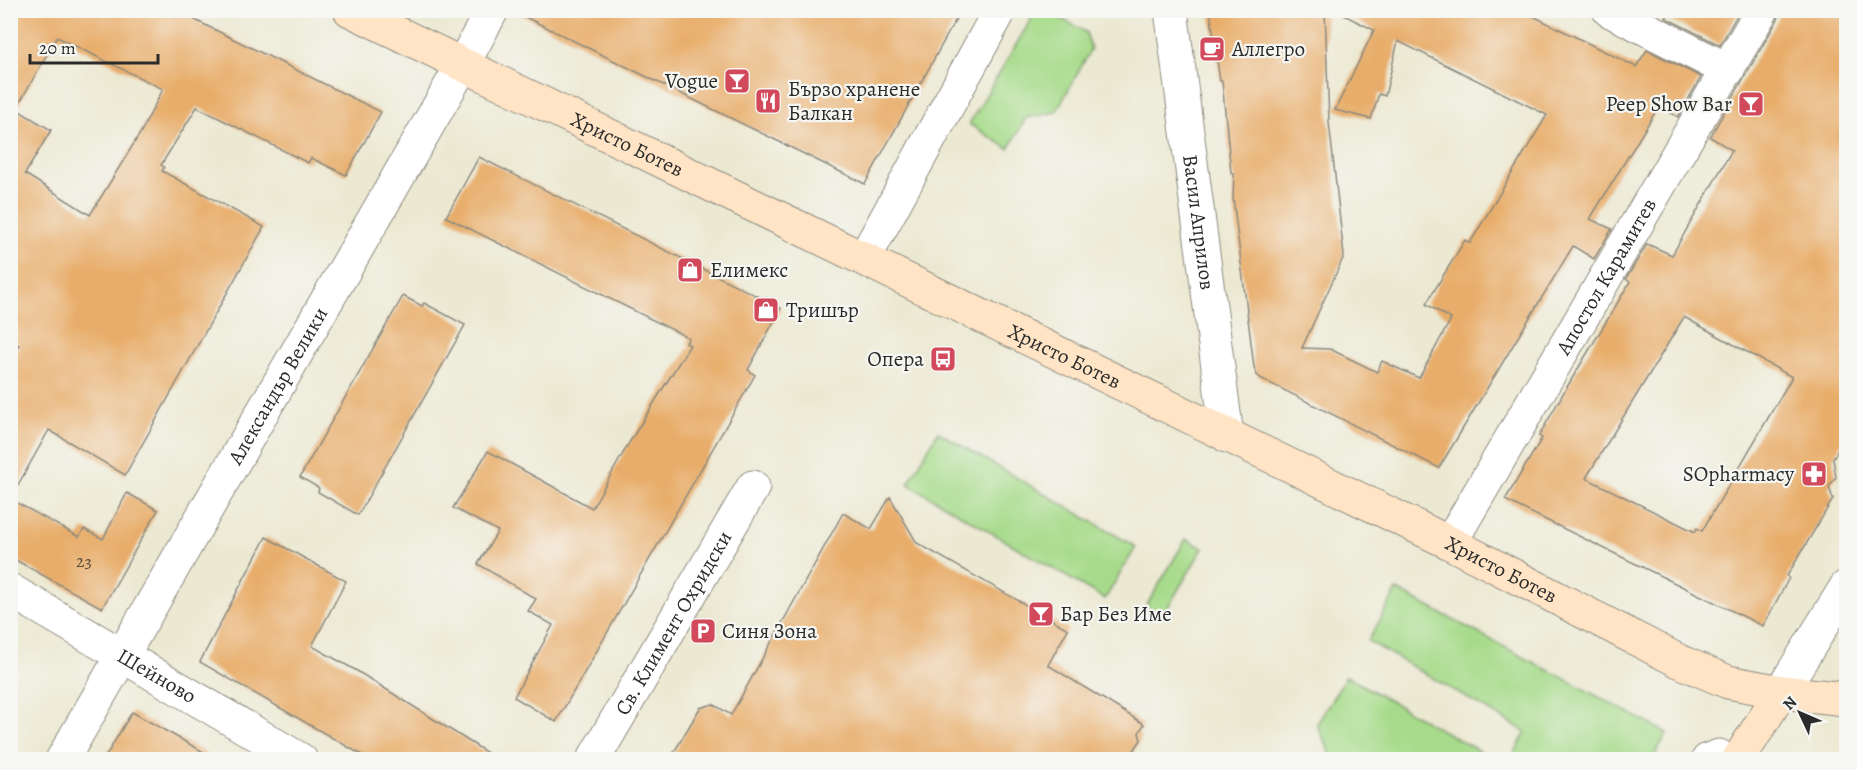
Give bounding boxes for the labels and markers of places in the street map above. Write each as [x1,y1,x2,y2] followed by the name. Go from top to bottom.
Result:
[1197,34,1227,64] cafe icon: Аллегро
[1231,35,1305,63] place label: Аллегро
[722,66,752,96] bar icon: Vogue
[664,67,718,95] place label: Vogue
[788,75,920,127] place label: Бързо хранене Балкан
[753,86,783,116] restaurant icon: Бързо хранене Балкан
[1736,89,1766,119] bar icon: Peep Show Bar
[1606,90,1732,118] place label: Peep Show Bar
[675,255,705,285] shop icon: Елимекс
[710,256,788,284] place label: Елимекс
[751,295,781,325] shop icon: Тришър
[786,296,859,324] place label: Тришър
[928,344,958,374] bus stop icon: Опера
[867,345,924,373] place label: Опера
[1799,459,1829,489] pharmacy icon: SOpharmacy
[1683,460,1795,488] place label: SOpharmacy
[1026,599,1056,629] bar icon: Бар Без Име
[1060,600,1172,628] place label: Бар Без Име
[688,616,718,646] parking icon: Синя Зона
[722,617,817,645] place label: Синя Зона

